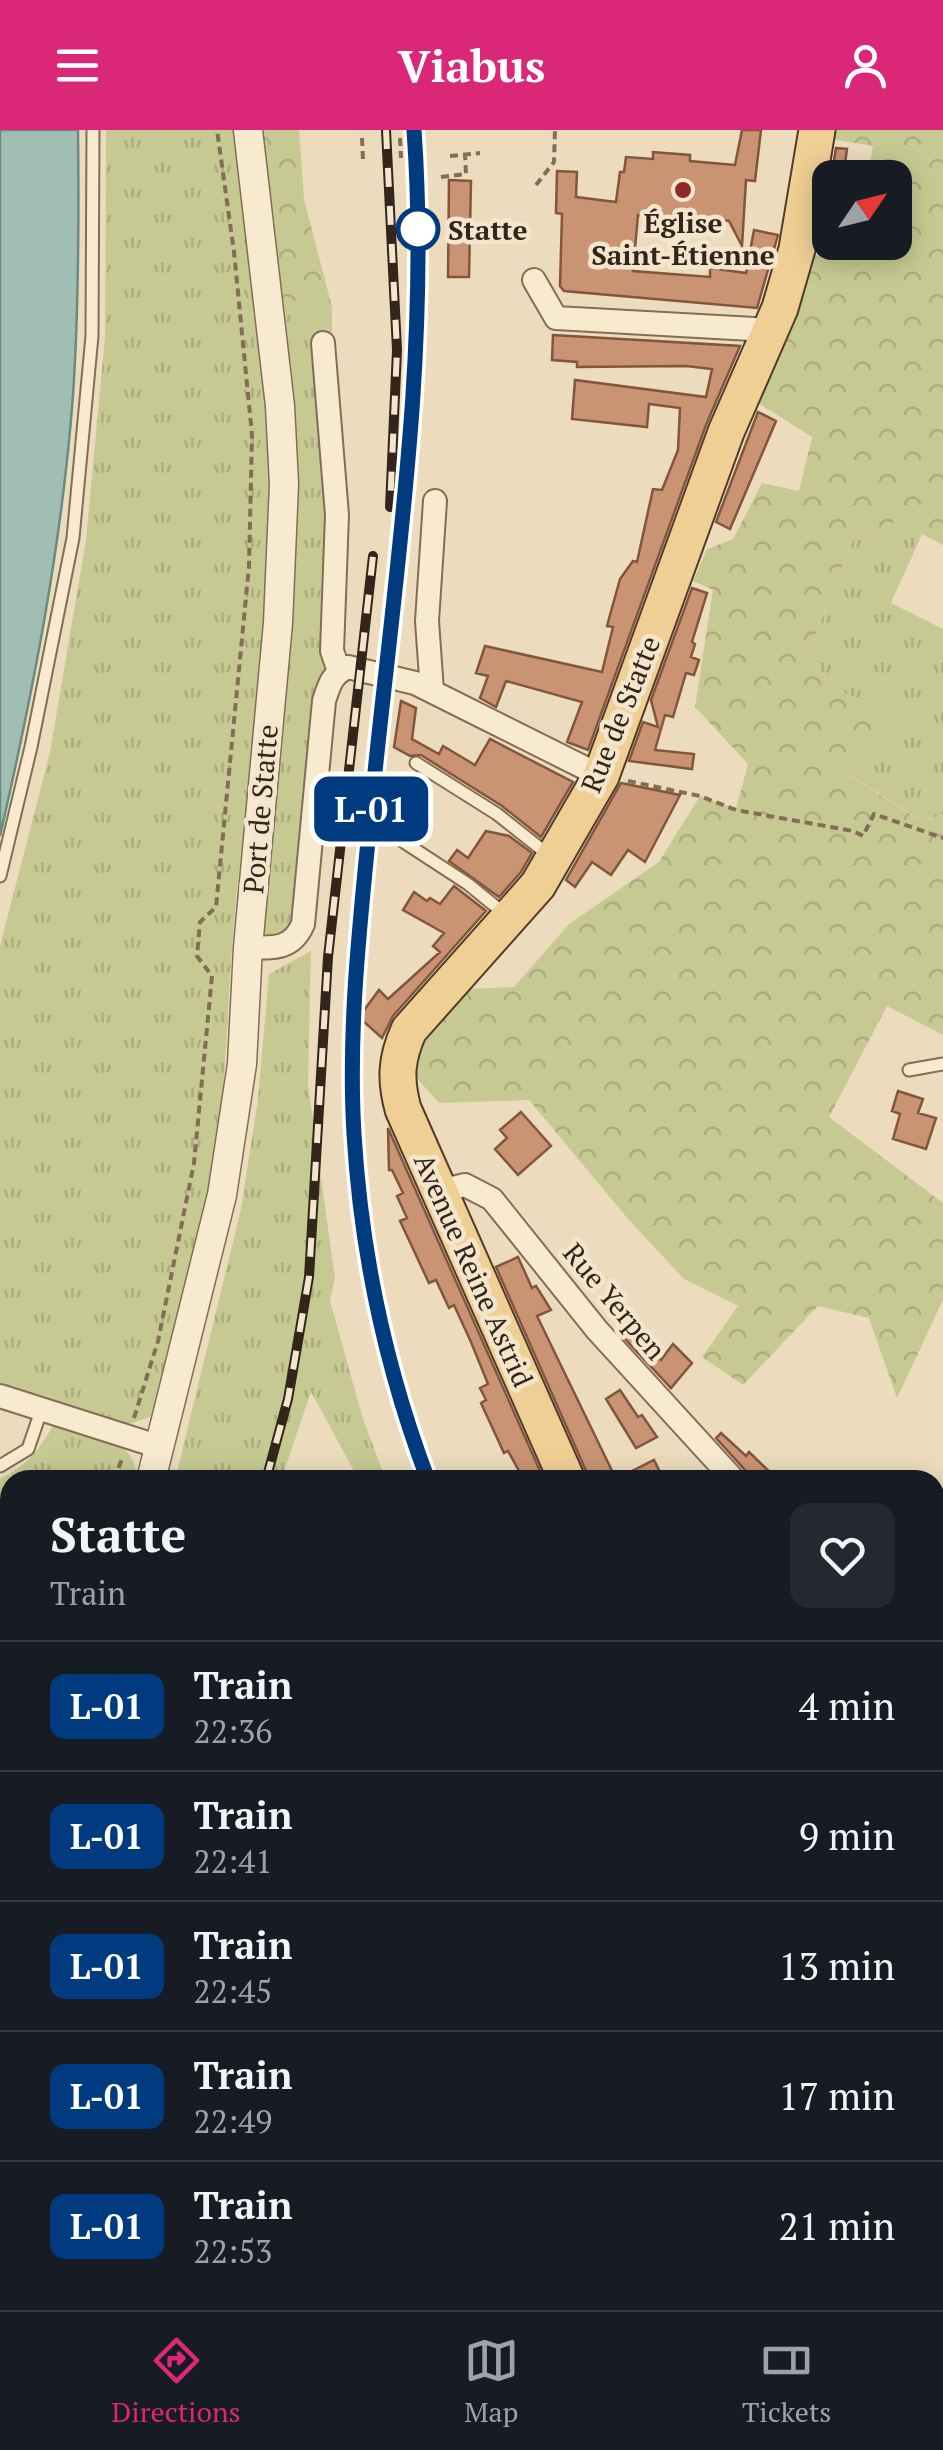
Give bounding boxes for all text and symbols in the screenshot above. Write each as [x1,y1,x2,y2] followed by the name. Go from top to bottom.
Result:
[398,35,545,95] text: Viabus
[50,38,105,93] icon: menu
[838,38,893,93] icon: person
[812,160,912,260] north arrow
[812,160,912,260] map controls
[672,179,694,201] marker: Église Saint-Étienne
[591,204,775,273] place label: Église Saint-Étienne
[397,208,439,250] marker: Statte
[448,211,528,248] place label: Statte
[572,630,668,798] street label: Rue de Statte
[234,723,286,895] street label: Port de Statte
[301,776,441,842] line badge: L-01
[334,786,408,832] text: L-01
[406,1148,542,1392] street label: Avenue Reine Astrid
[555,1235,675,1367] street label: Rue Yerpen
[50,1502,186,1566] text: Statte
[790,1503,895,1608] button: heart
[50,1572,126,1614] text: Train
[194,1660,292,1710] text: Train
[799,1681,895,1731] text: 4 min
[70,1683,144,1729] text: L-01
[194,1710,272,1752] text: 22:36
[194,1790,292,1840] text: Train
[799,1811,895,1861] text: 9 min
[70,1813,144,1859] text: L-01
[194,1840,272,1882] text: 22:41
[194,1920,292,1970] text: Train
[778,1941,895,1991] text: 13 min
[70,1943,144,1989] text: L-01
[194,1970,272,2012] text: 22:45
[194,2050,292,2100] text: Train
[778,2071,895,2121] text: 17 min
[70,2073,144,2119] text: L-01
[194,2100,272,2142] text: 22:49
[194,2180,292,2230] text: Train
[778,2201,895,2251] text: 21 min
[70,2203,144,2249] text: L-01
[194,2230,272,2272] text: 22:53
[112,2333,241,2430] tab: Directions
[464,2333,519,2430] tab: Map
[742,2333,831,2430] tab: Tickets

